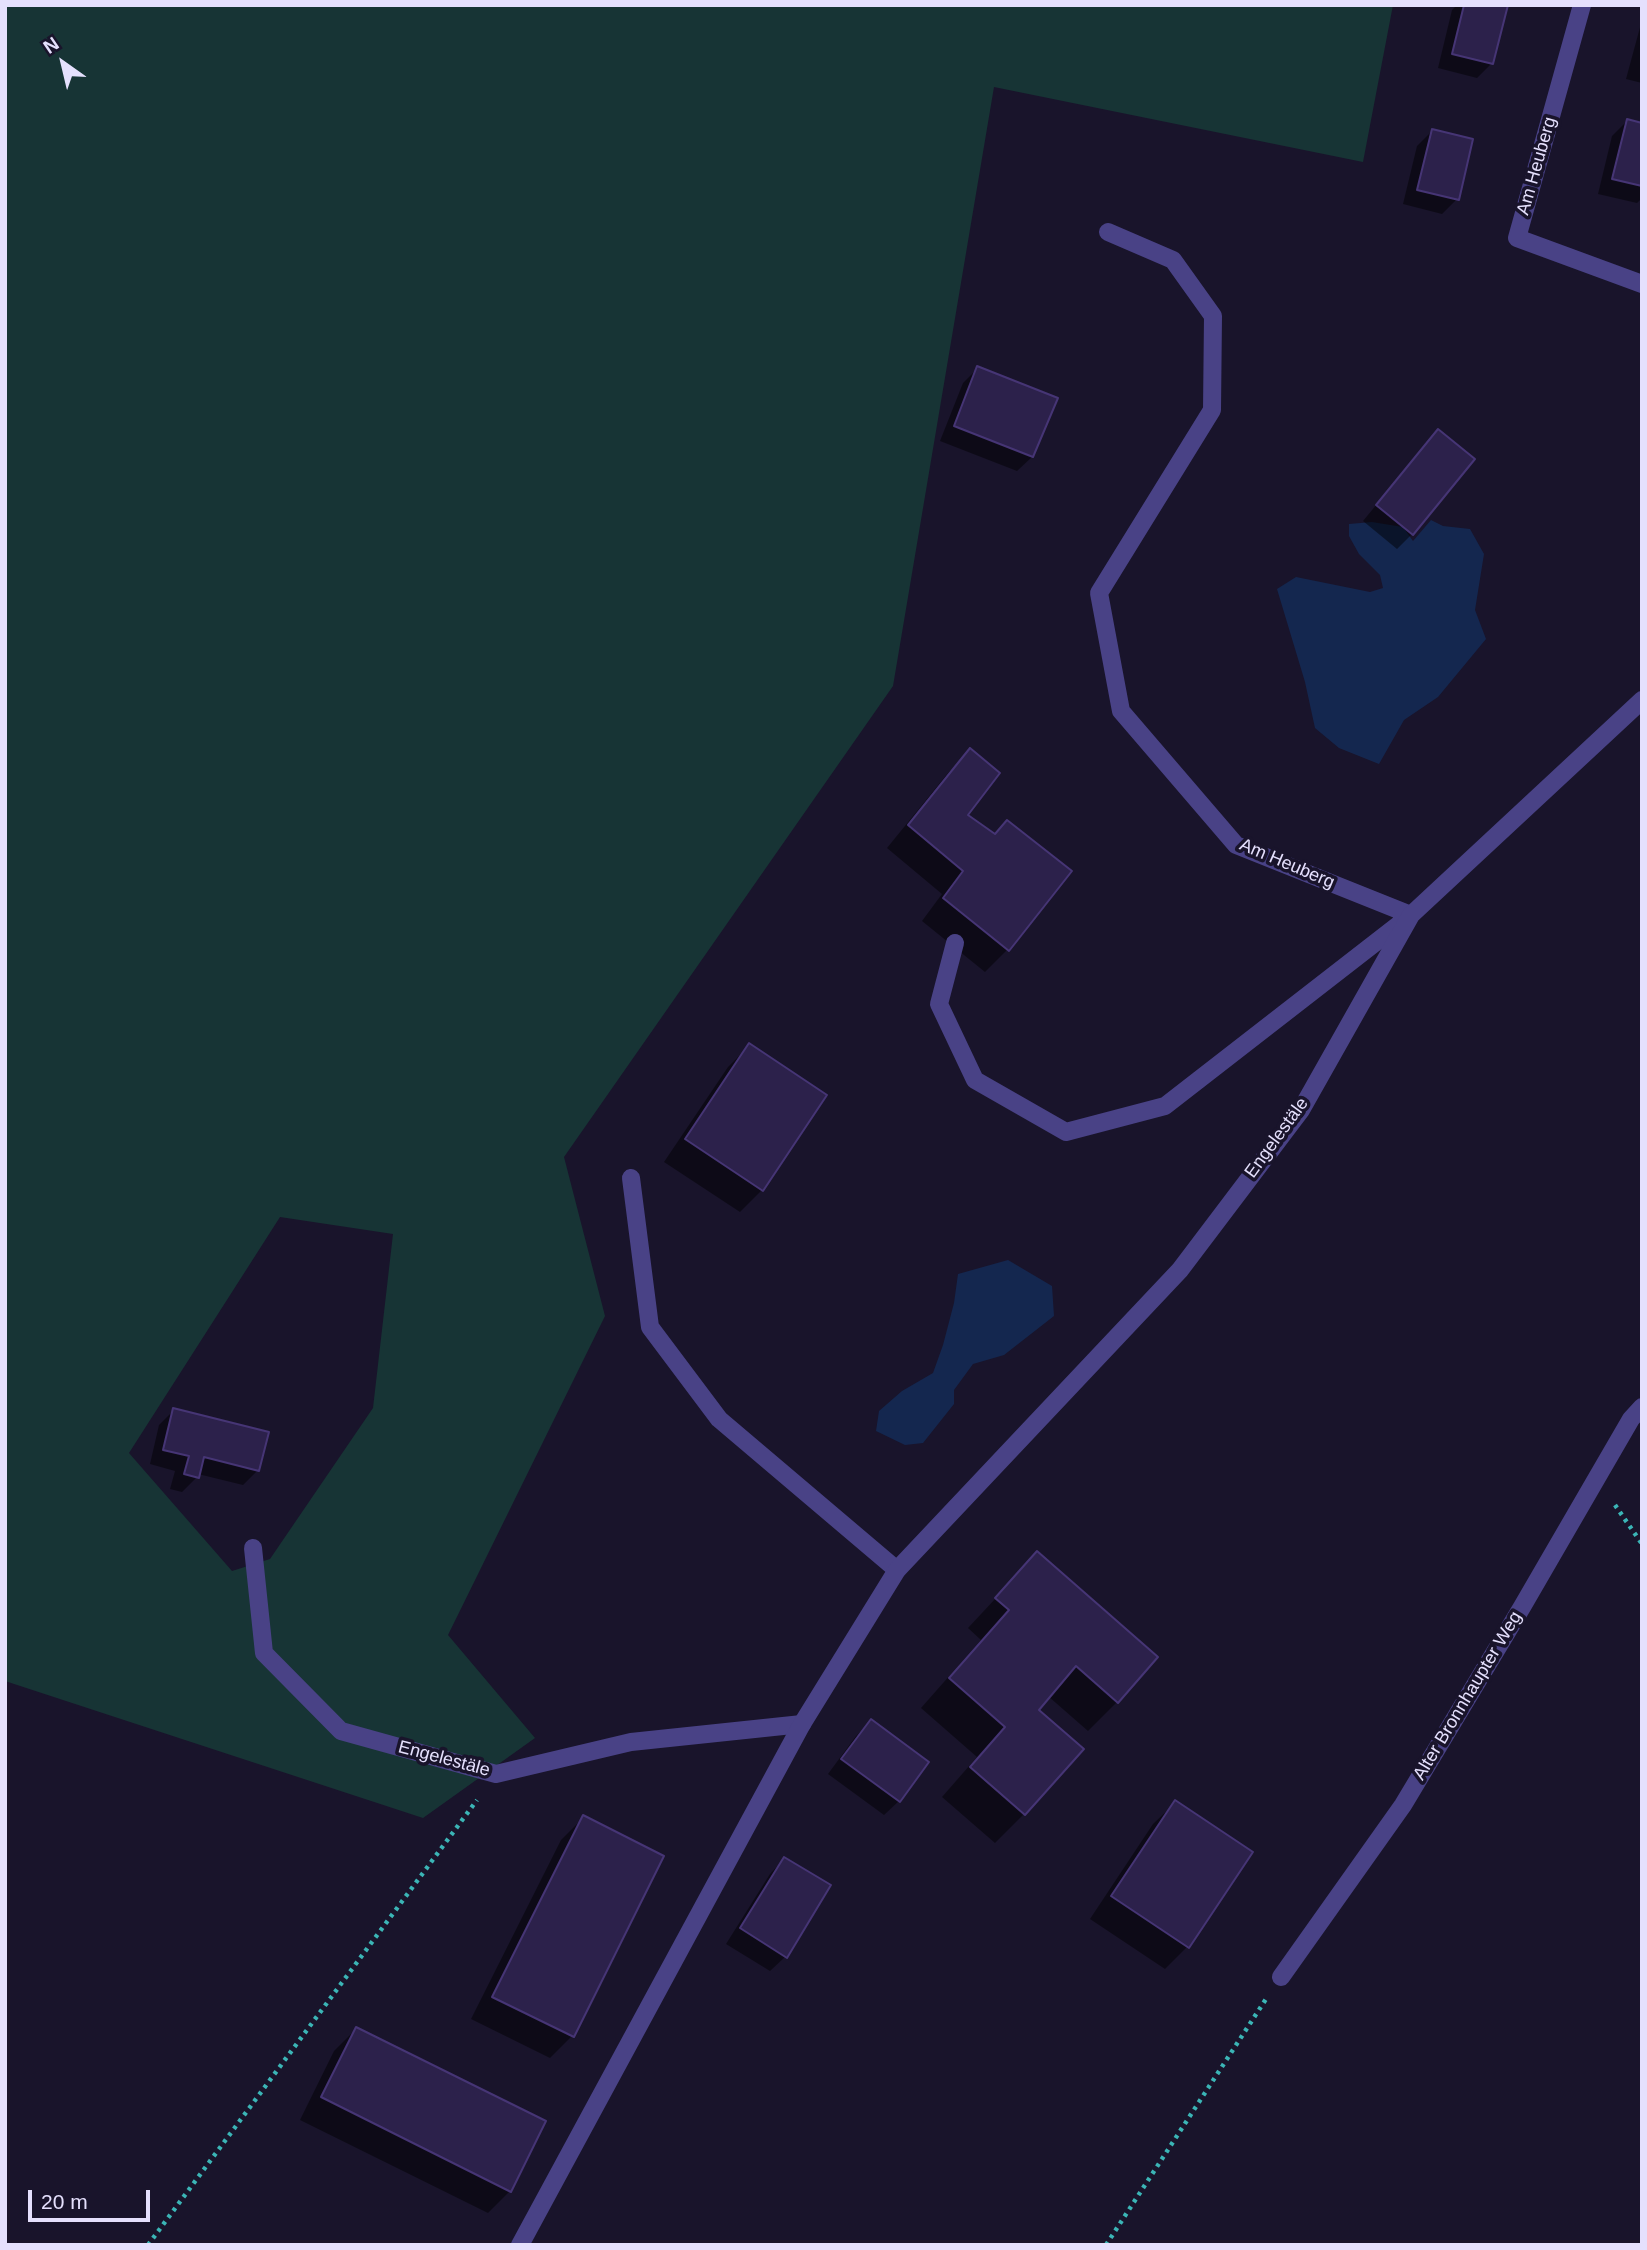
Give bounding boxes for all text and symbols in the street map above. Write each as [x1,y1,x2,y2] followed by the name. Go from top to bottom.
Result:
[28,28,98,98] north arrow
[39,33,63,58] text: N
[1513,114,1561,218] street label: Am Heuberg
[1236,834,1338,894] street label: Am Heuberg
[1241,1094,1313,1182] street label: Engelestäle
[1409,1608,1527,1784] street label: Alter Bronnhaupter Weg
[396,1736,492,1782] street label: Engelestäle
[32,2176,154,2220] scale bar
[41,2190,88,2213] text: 20 m

